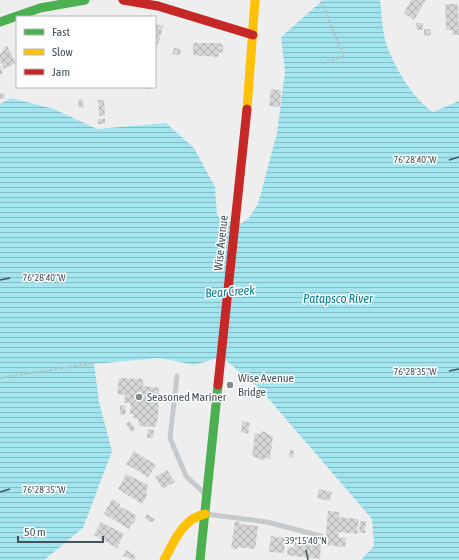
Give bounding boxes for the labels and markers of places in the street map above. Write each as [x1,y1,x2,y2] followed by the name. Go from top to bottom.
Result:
[238,371,294,399] place label: Wise Avenue Bridge
[225,380,235,390] marker: Wise Avenue Bridge
[147,390,227,404] place label: Seasoned Mariner
[134,392,144,402] marker: Seasoned Mariner

